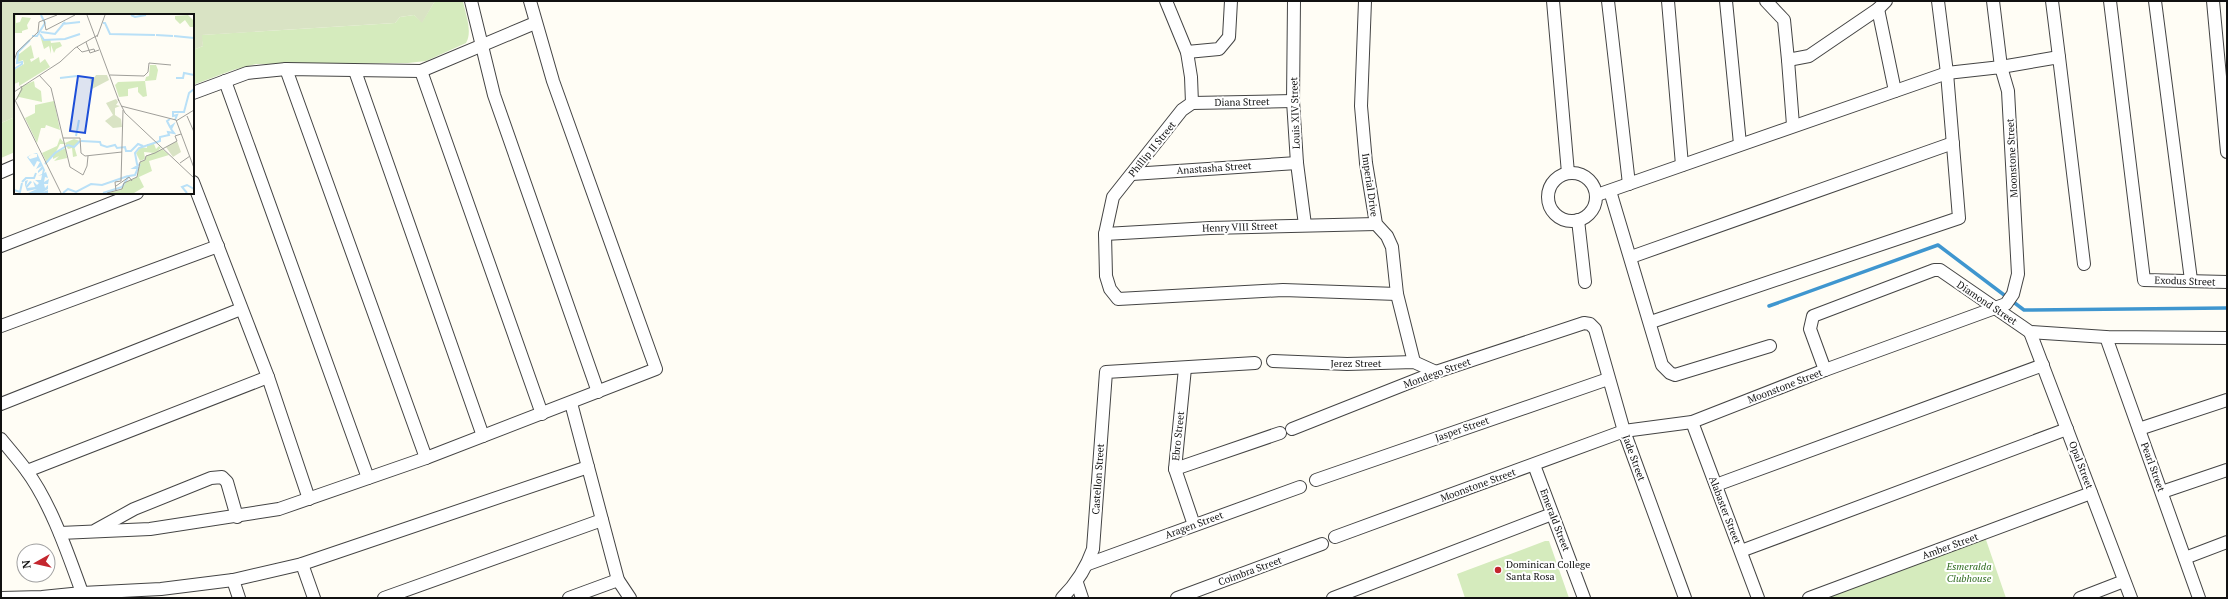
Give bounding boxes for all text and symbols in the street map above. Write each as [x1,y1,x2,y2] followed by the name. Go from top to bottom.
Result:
[14,14,194,194] inset map
[1287,76,1303,149] street label: Louis XIV Street
[1214,95,1270,109] street label: Diana Street
[1126,118,1179,180] street label: Phillip II Street
[2003,118,2021,198] street label: Moonstone Street
[1359,152,1381,218] street label: Imperial Drive
[1176,159,1252,177] street label: Anastasha Street
[1202,219,1278,235] street label: Henry VIII Street
[2154,273,2216,289] street label: Exodus Street
[1954,278,2020,328] street label: Diamond Street
[1402,355,1473,391] street label: Mondego Street
[1330,357,1382,370] street label: Jerez Street
[1746,366,1825,406] street label: Moonstone Street
[1169,410,1187,461] street label: Ebro Street
[1433,414,1491,444] street label: Jasper Street
[1620,433,1648,483] street label: Jade Street
[2066,439,2096,491] street label: Opal Street
[2138,440,2168,494] street label: Pearl Street
[1089,443,1107,515] street label: Castellon Street
[1439,465,1518,505] street label: Moonstone Street
[1706,474,1744,546] street label: Alabaster Street
[1537,487,1573,553] street label: Emerald Street
[1163,508,1225,542] street label: Aragen Street
[1920,530,1980,562] street label: Amber Street
[16,543,56,583] north arrow
[1216,553,1284,589] street label: Coimbra Street
[1506,558,1590,583] place label: Dominican College Santa Rosa
[18,559,34,569] text: N
[1945,560,1992,585] park label: Esmeralda Clubhouse
[1493,565,1503,575] marker: Dominican College Santa Rosa

